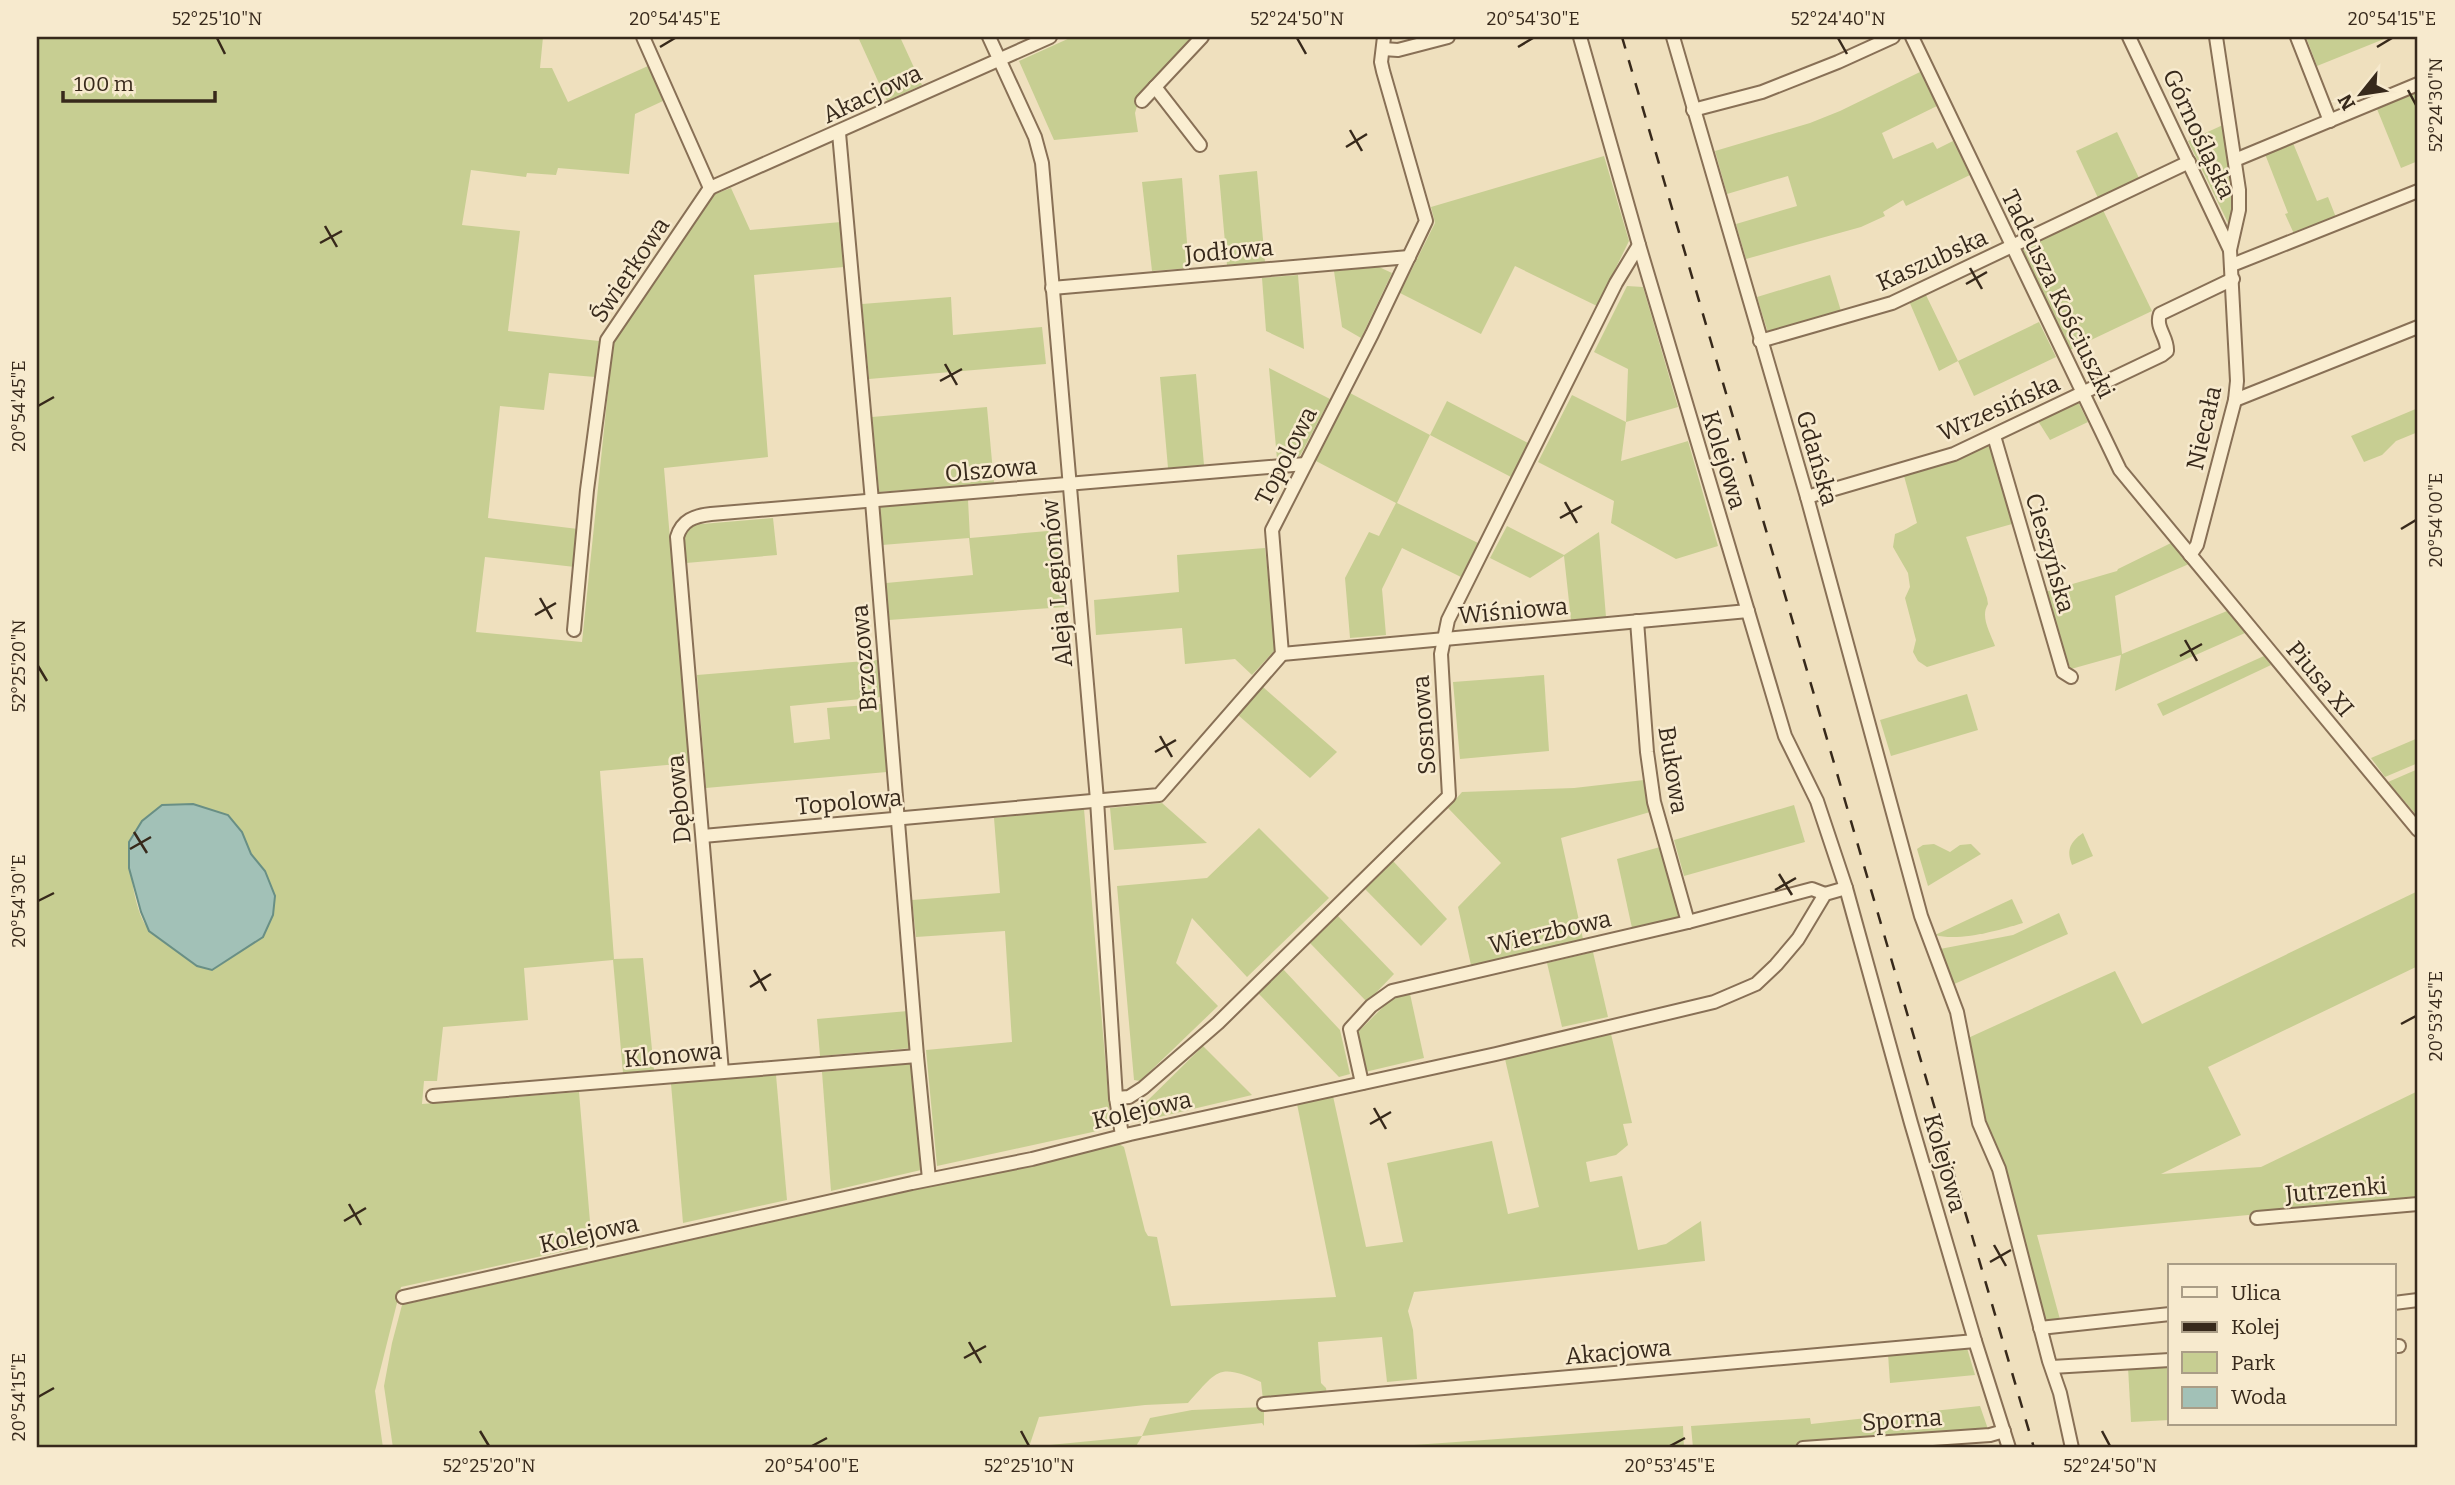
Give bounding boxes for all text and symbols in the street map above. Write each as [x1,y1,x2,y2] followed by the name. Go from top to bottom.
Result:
[172,8,262,30] text: 52°25'10"N
[629,8,721,30] text: 20°54'45"E
[1250,8,1344,30] text: 52°24'50"N
[1486,8,1580,30] text: 20°54'30"E
[1791,8,1885,30] text: 52°24'40"N
[2348,8,2436,30] text: 20°54'15"E
[2425,58,2447,152] text: 52°24'30"N
[818,59,926,129] street label: Akacjowa
[63,60,215,104] scale bar
[2326,60,2396,130] north arrow
[2157,65,2241,203] street label: Górnośląska
[74,71,134,97] text: 100 m
[2333,90,2360,114] text: N
[1995,185,2121,403] street label: Tadeusza Kościuszki
[585,212,675,328] street label: Świerkowa
[1872,223,1992,297] street label: Kaszubska
[1183,233,1274,269] street label: Jodłowa
[8,360,30,452] text: 20°54'45"E
[1934,369,2064,447] street label: Wrzesińska
[2181,383,2227,473] street label: Niecała
[1249,402,1323,510] street label: Topolowa
[1790,407,1844,509] street label: Gdańska
[1696,408,1752,512] street label: Kolejowa
[944,452,1038,488] street label: Olszowa
[2425,473,2447,567] text: 20°54'00"E
[2020,490,2080,616] street label: Cieszyńska
[1036,497,1078,668] street label: Aleja Legionów
[1457,592,1569,630] street label: Wiśniowa
[845,603,883,713] street label: Brzozowa
[8,619,30,713] text: 52°25'20"N
[2280,636,2360,722] street label: Piusa XI
[1407,674,1441,776] street label: Sosnowa
[1652,724,1694,816] street label: Bukowa
[661,753,697,845] street label: Dębowa
[795,783,903,821] street label: Topolowa
[8,854,30,948] text: 20°54'30"E
[1486,904,1614,960] street label: Wierzbowa
[2425,971,2447,1061] text: 20°53'45"E
[623,1037,723,1073] street label: Klonowa
[1090,1085,1194,1135] street label: Kolejowa
[1918,1111,1972,1215] street label: Kolejowa
[2283,1172,2388,1208] street label: Jutrzenki
[537,1209,641,1259] street label: Kolejowa
[2168,1264,2396,1426] legend
[2231,1280,2281,1306] text: Ulica
[2231,1314,2280,1340] text: Kolej
[1564,1333,1672,1371] street label: Akacjowa
[2231,1350,2275,1376] text: Park
[8,1353,30,1441] text: 20°54'15"E
[2231,1384,2287,1410] text: Woda
[1861,1403,1943,1437] street label: Sporna
[442,1455,536,1477] text: 52°25'20"N
[765,1455,859,1477] text: 20°54'00"E
[984,1455,1074,1477] text: 52°25'10"N
[1625,1455,1715,1477] text: 20°53'45"E
[2063,1455,2157,1477] text: 52°24'50"N

